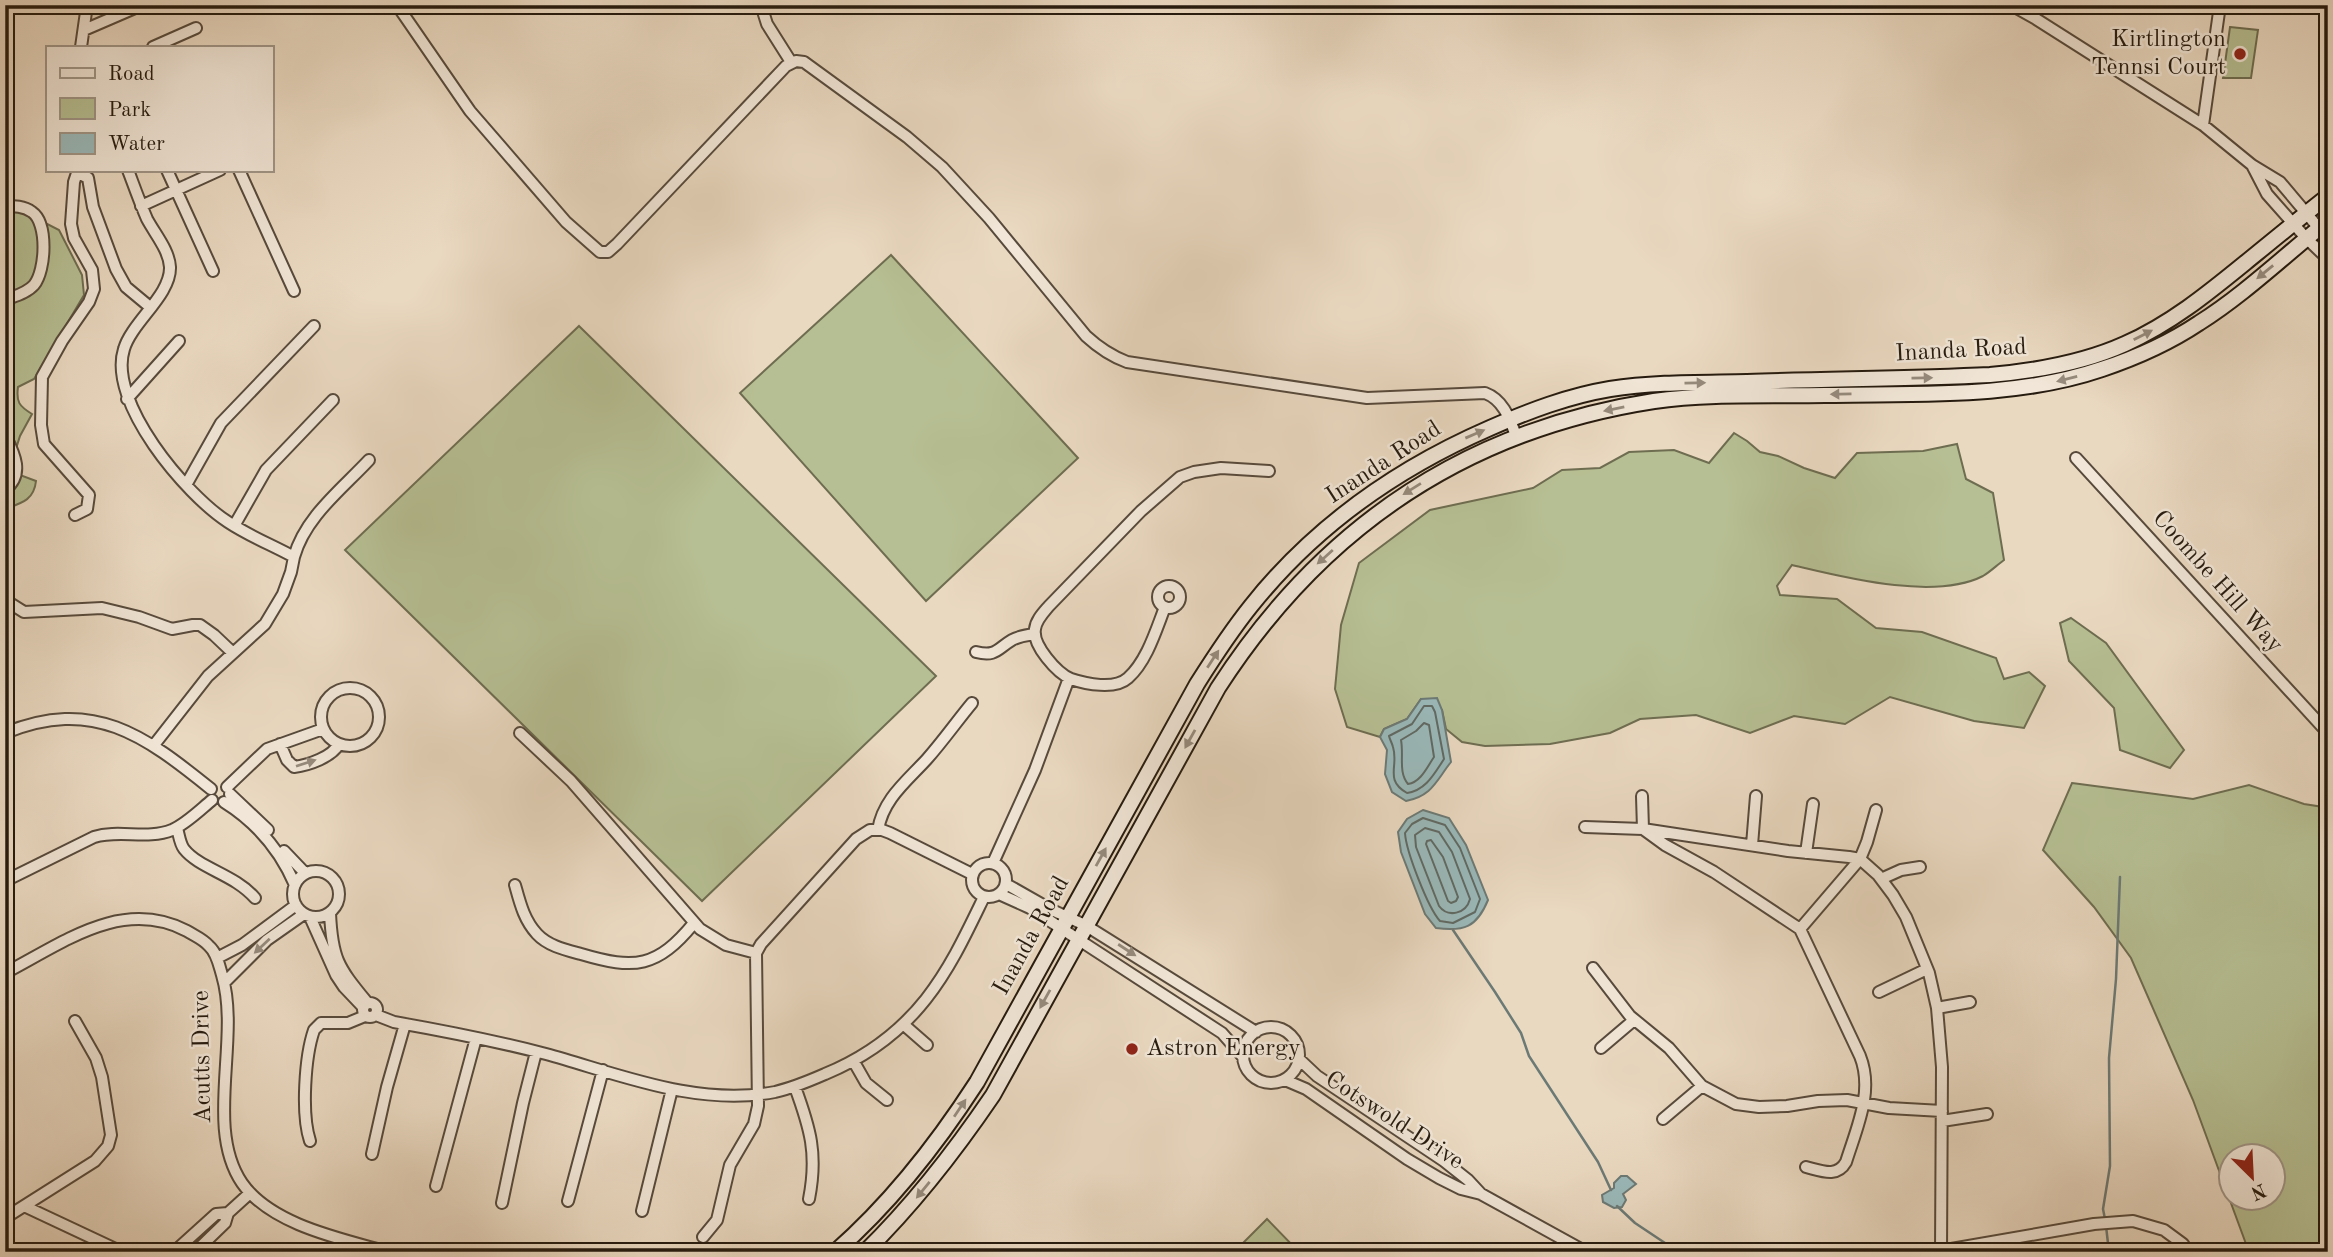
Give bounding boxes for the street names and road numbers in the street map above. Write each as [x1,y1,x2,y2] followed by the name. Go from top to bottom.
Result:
[1895,336,2027,366] street label: Inanda Road
[1322,417,1446,509] street label: Inanda Road
[2147,506,2287,658] street label: Coombe Hill Way
[990,873,1074,999] street label: Inanda Road
[190,990,216,1124] street label: Acutts Drive
[1321,1067,1467,1175] street label: Cotswold Drive

